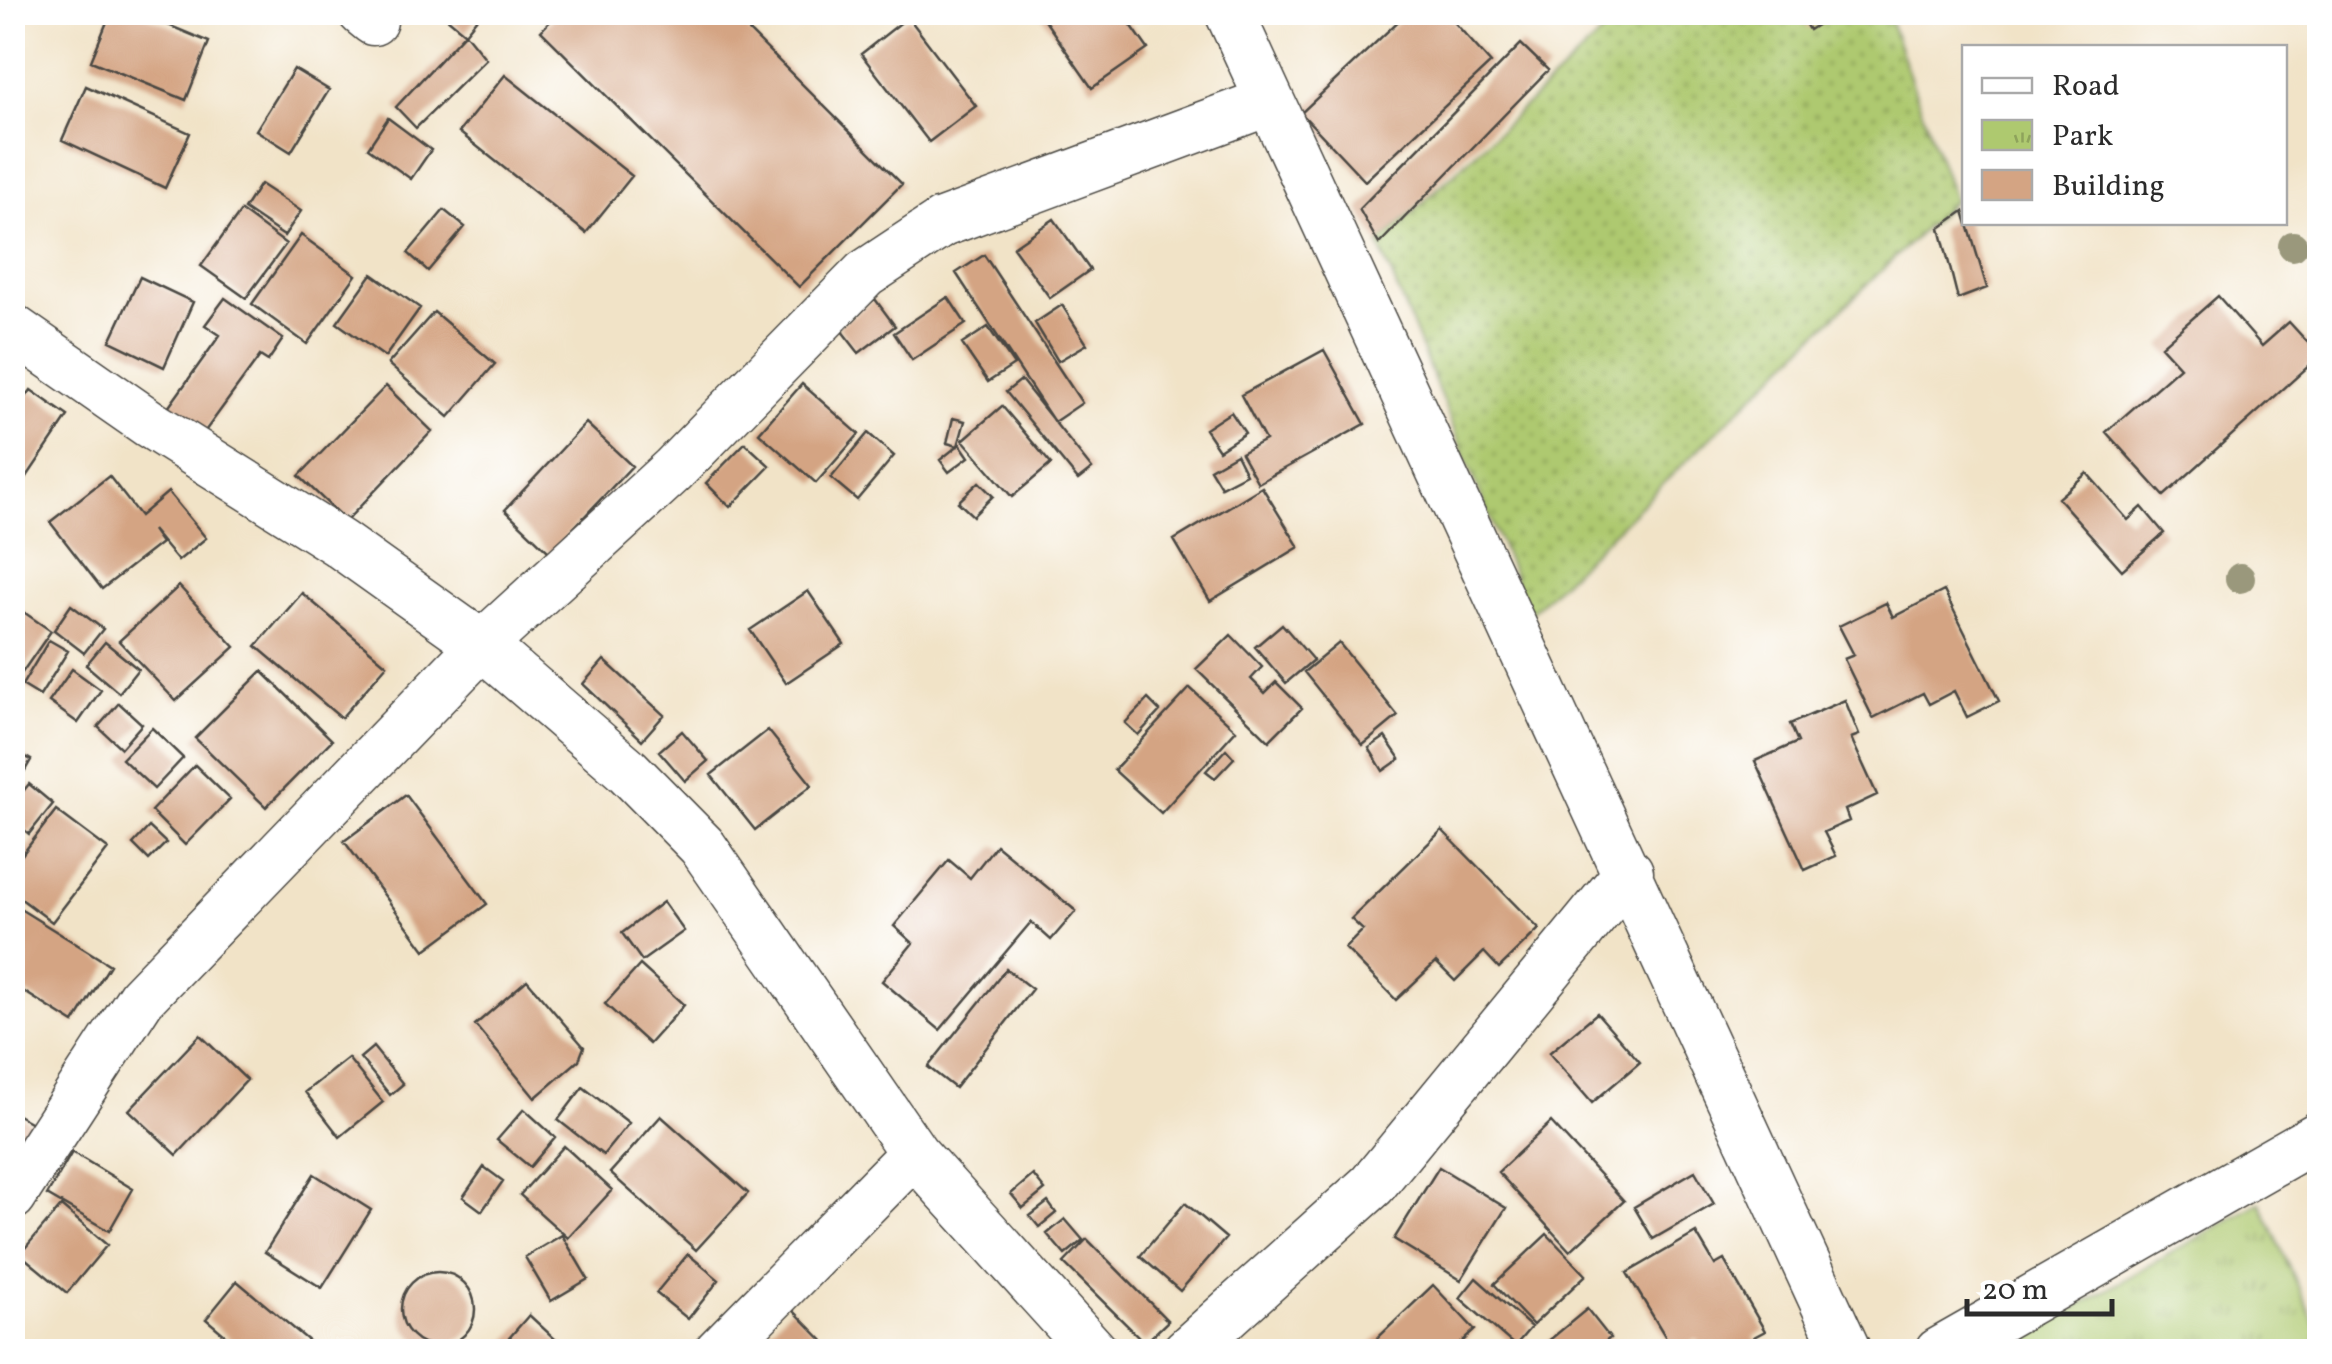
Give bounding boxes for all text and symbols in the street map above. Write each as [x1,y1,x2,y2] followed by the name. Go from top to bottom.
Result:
[1962,45,2287,225] legend
[2052,66,2120,108] text: Road
[2052,116,2113,158] text: Park
[2052,166,2165,208] text: Building
[1967,1254,2112,1316] scale bar
[1982,1270,2048,1312] text: 20 m

